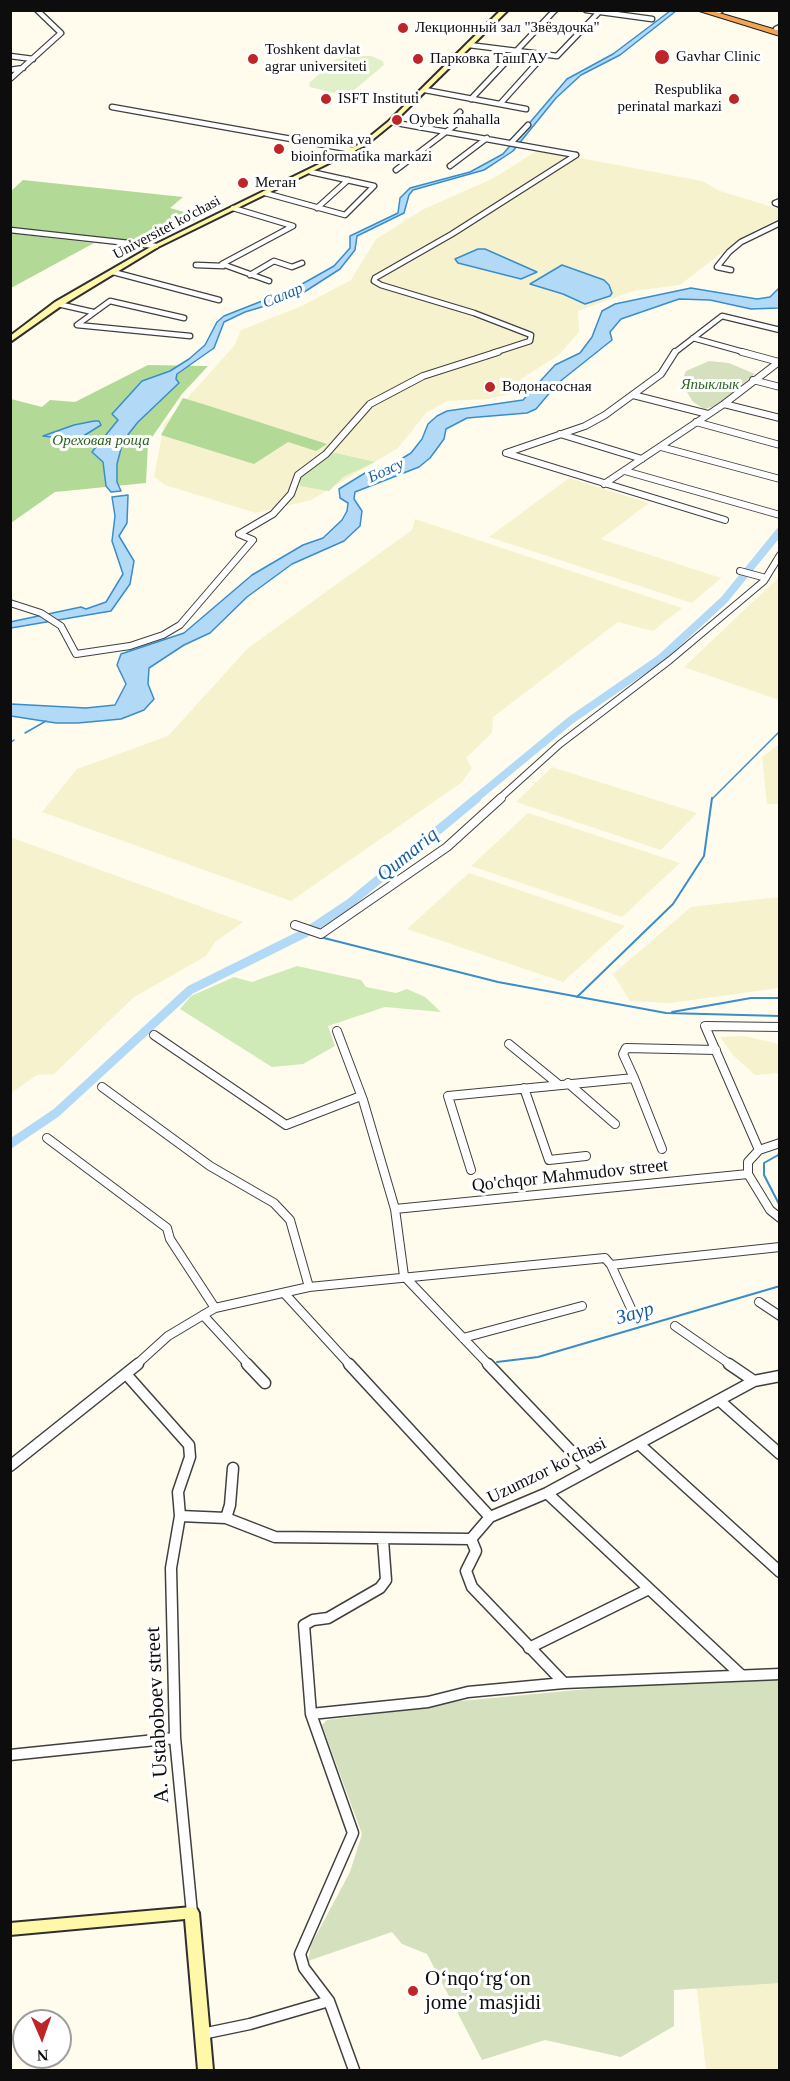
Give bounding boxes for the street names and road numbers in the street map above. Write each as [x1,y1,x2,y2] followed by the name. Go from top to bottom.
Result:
[110,192,224,264] street label: Universitet ko'chasi
[471,1155,669,1197] street label: Qo'chqor Mahmudov street
[484,1433,610,1509] street label: Uzumzor ko'chasi
[141,1626,175,1804] street label: A. Ustaboboev street

